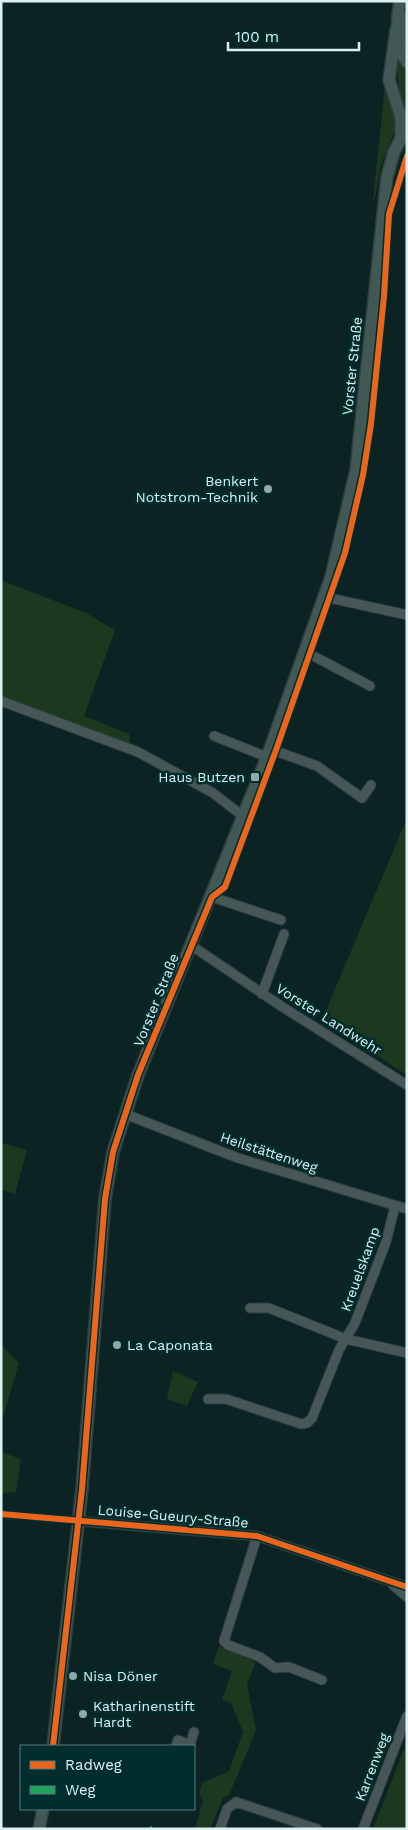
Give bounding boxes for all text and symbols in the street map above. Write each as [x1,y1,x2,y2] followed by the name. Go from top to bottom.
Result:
[228,20,359,52] scale bar
[235,28,279,46] text: 100 m
[339,316,365,416] street label: Vorster Straße
[136,473,258,505] place label: Benkert Notstrom-Technik
[262,483,274,495] marker: Benkert Notstrom-Technik
[158,769,245,785] place label: Haus Butzen
[249,771,261,783] marker: Haus Butzen
[130,951,182,1049] street label: Vorster Straße
[273,980,385,1058] street label: Vorster Landwehr
[218,1129,320,1175] street label: Heilstättenweg
[337,1224,383,1314] street label: Kreuelskamp
[127,1337,213,1353] place label: La Caponata
[111,1339,123,1351] marker: La Caponata
[97,1501,249,1531] street label: Louise-Gueury-Straße
[83,1668,158,1684] place label: Nisa Döner
[67,1670,79,1682] marker: Nisa Döner
[93,1698,195,1730] place label: Katharinenstift Hardt
[77,1708,89,1720] marker: Katharinenstift Hardt
[352,1730,393,1803] street label: Karrenweg
[20,1745,195,1810] legend
[65,1756,122,1774] text: Radweg
[65,1781,96,1799] text: Weg

